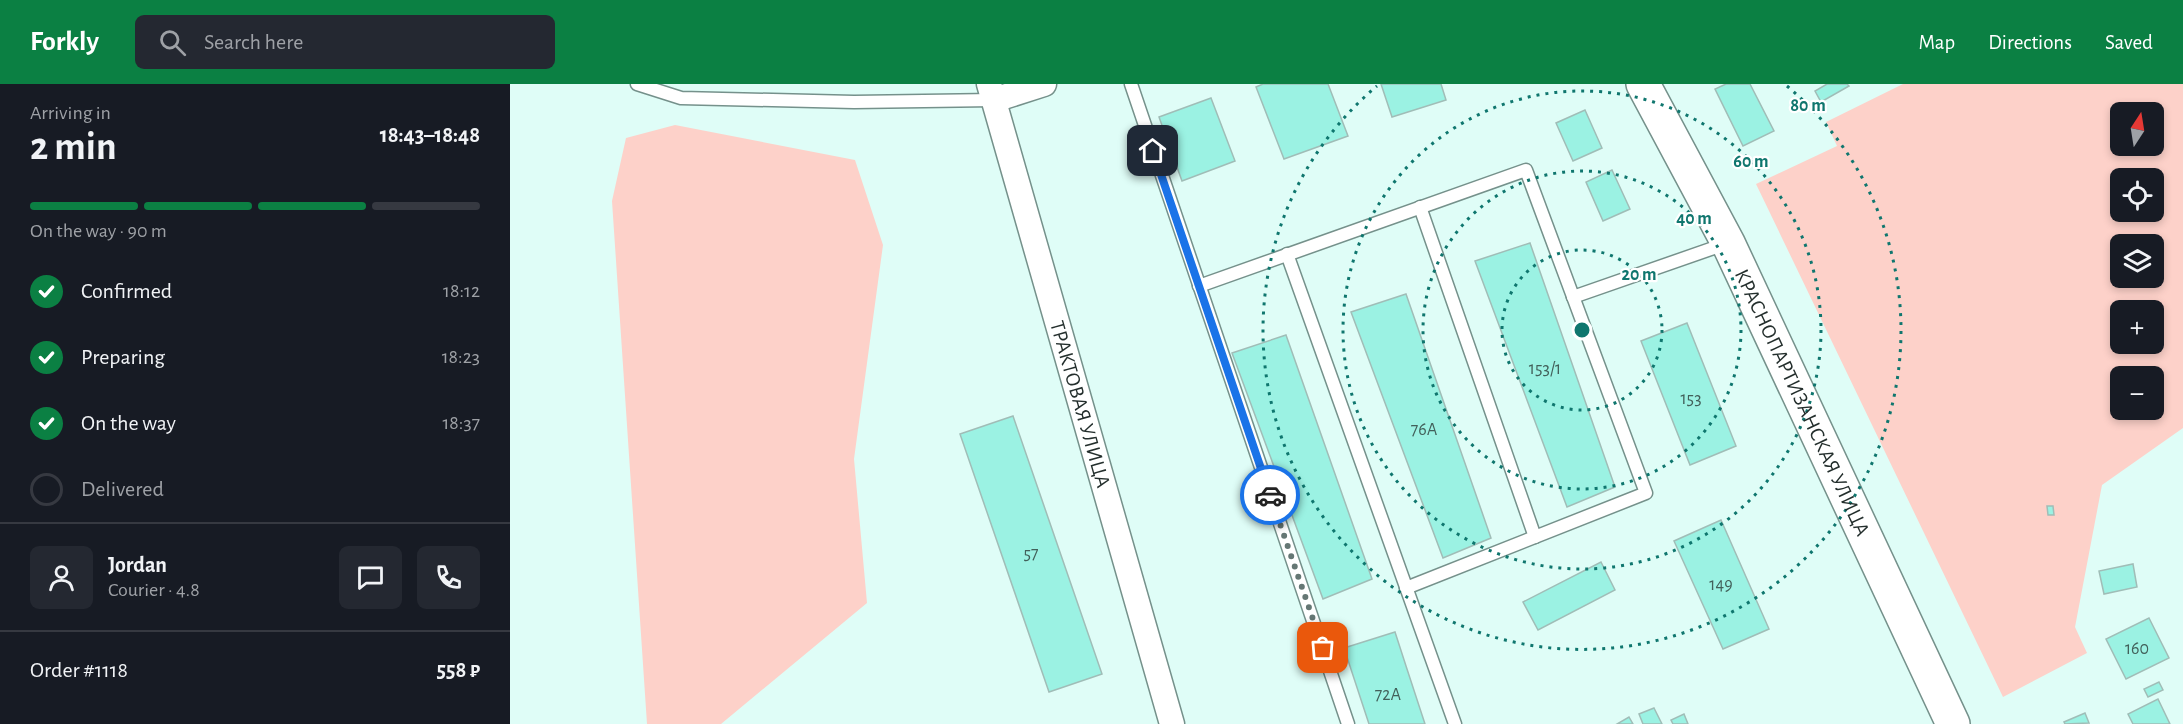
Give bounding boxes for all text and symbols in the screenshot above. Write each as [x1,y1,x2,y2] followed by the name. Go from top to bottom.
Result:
[135,15,555,69] search box
[156,26,189,59] icon: search
[30,28,99,56] text: Forkly
[204,31,303,53] text: Search here
[1919,32,1955,53] text: Map
[1988,32,2072,53] text: Directions
[2105,32,2153,53] text: Saved
[1790,97,1826,115] text: 80 m
[2110,102,2164,156] north arrow
[2110,102,2164,420] map controls
[30,103,111,123] text: Arriving in
[380,124,480,146] text: 18:43–18:48
[1127,125,1178,176] pin
[30,128,117,167] text: 2 min
[1136,134,1169,167] icon: home
[1733,153,1769,171] text: 60 m
[2110,168,2164,222] button: locate
[1676,210,1712,228] text: 40 m
[30,221,167,241] text: On the way · 90 m
[2110,234,2164,288] button: layers
[1731,265,1874,539] street label: КРАСНОПАРТИЗАНСКАЯ УЛИЦА
[1621,266,1657,284] text: 20 m
[30,275,63,308] icon: check
[81,280,172,302] text: Confirmed
[443,281,480,301] text: 18:12
[2110,300,2164,354] button: +
[1047,318,1114,490] street label: ТРАКТОВАЯ УЛИЦА
[1572,320,1592,340] centre of rings
[30,341,63,374] icon: check
[81,346,165,368] text: Preparing
[442,347,480,367] text: 18:23
[1529,360,1561,378] house number: 153/1
[2110,366,2164,420] button: −
[1680,390,1702,408] house number: 153
[30,407,63,440] icon: check
[81,412,176,434] text: On the way
[442,413,480,433] text: 18:37
[1411,421,1438,439] house number: 76А
[1240,465,1300,525] courier
[81,478,164,500] text: Delivered
[1254,479,1287,512] icon: car
[1023,545,1039,563] house number: 57
[30,546,93,609] button: person
[339,546,402,609] button: chat
[417,546,480,609] button: phone
[108,554,167,576] text: Jordan
[1709,576,1733,594] house number: 149
[108,580,200,600] text: Courier · 4.8
[1297,622,1348,673] pin
[1306,631,1339,664] icon: bag
[2125,640,2149,658] house number: 160
[30,659,128,681] text: Order #1118
[437,659,480,681] text: 558 ₽
[1375,686,1402,704] house number: 72А

